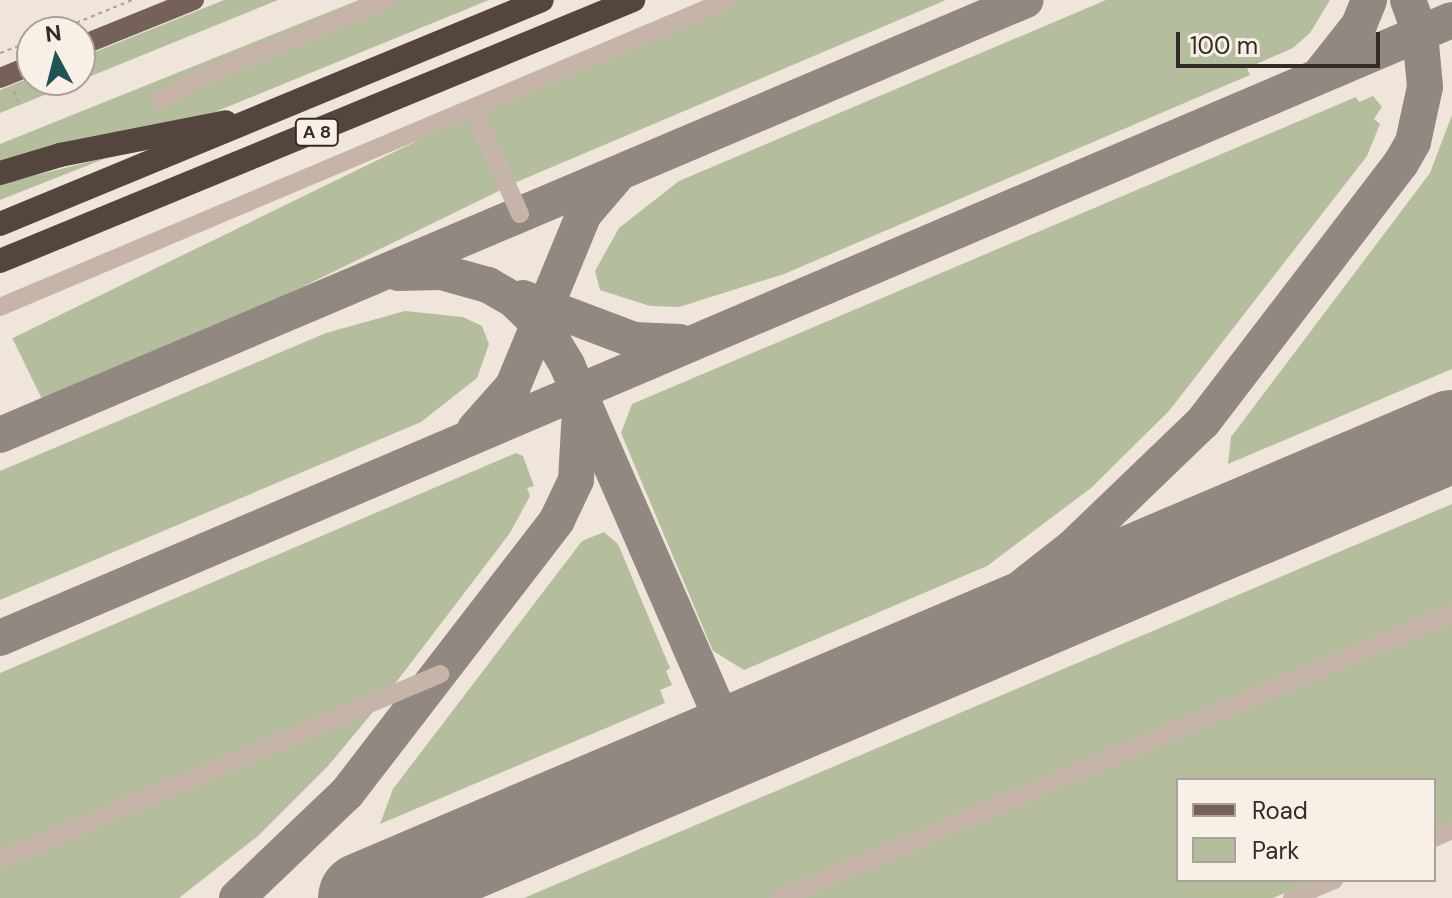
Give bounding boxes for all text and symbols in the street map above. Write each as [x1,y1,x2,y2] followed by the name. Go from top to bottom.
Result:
[16,16,96,96] north arrow
[1180,16,1384,66] scale bar
[44,18,63,49] text: N
[1190,30,1258,61] text: 100 m
[293,118,341,146] road number: A 8
[1176,778,1436,882] legend
[1252,795,1308,826] text: Road
[1252,835,1299,866] text: Park

